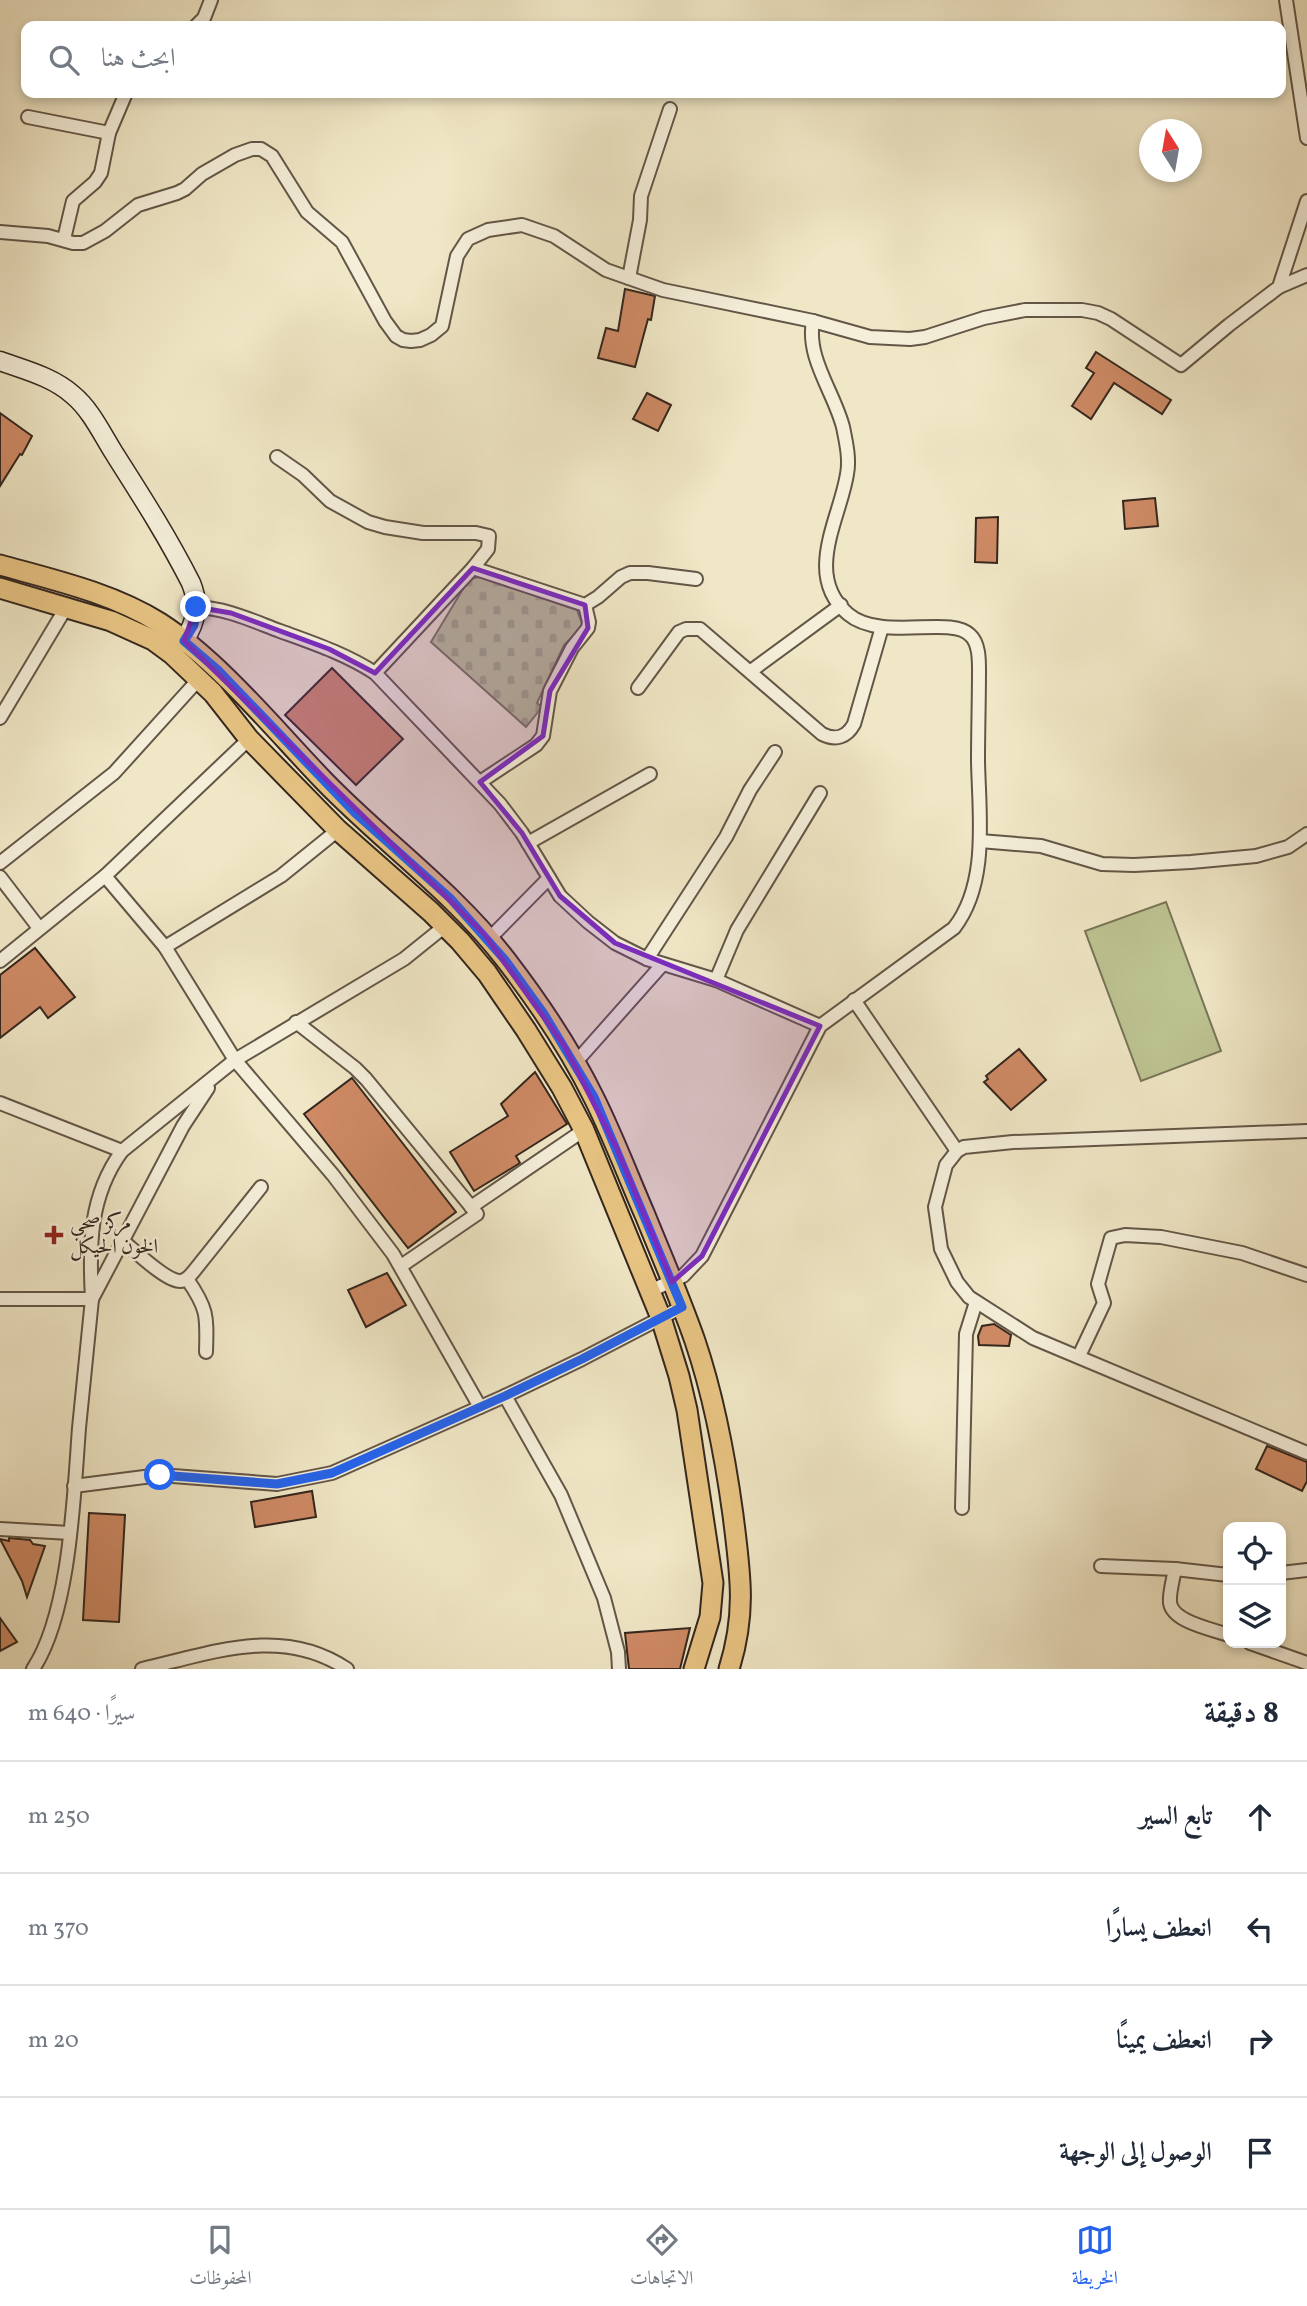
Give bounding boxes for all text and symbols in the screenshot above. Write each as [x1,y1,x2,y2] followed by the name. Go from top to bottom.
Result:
[21,21,1286,98] search box
[45,41,83,79] icon: search
[101,41,176,77] text: ابحث هنا
[1139,119,1202,182] north arrow
[180,591,211,622] route end
[70,1209,158,1262] place label: مركز صحي الخون الحيكل
[44,1225,64,1245] marker: مركز صحي الخون الحيكل
[144,1459,175,1490] route start
[1223,1522,1286,1648] map controls
[1223,1522,1286,1585] button: locate
[1223,1585,1286,1648] button: layers
[1204,1693,1279,1735] text: 8 دقيقة
[28,1698,135,1730] text: سيرًا · 640 m
[1241,1798,1279,1836] icon: ahead
[1139,1799,1212,1835] text: تابع السير
[28,1801,90,1833] text: 250 m
[1241,1910,1279,1948] icon: left
[1106,1911,1212,1947] text: انعطف يسارًا
[28,1913,89,1945] text: 370 m
[1241,2022,1279,2060] icon: right
[1116,2023,1212,2059] text: انعطف يمينًا
[28,2025,79,2057] text: 20 m
[1241,2134,1279,2172] icon: arrive
[1059,2135,1212,2171] text: الوصول إلى الوجهة
[189,2221,252,2296] tab: المحفوظات
[630,2221,693,2296] tab: الاتجاهات
[1072,2221,1118,2296] tab: الخريطة

